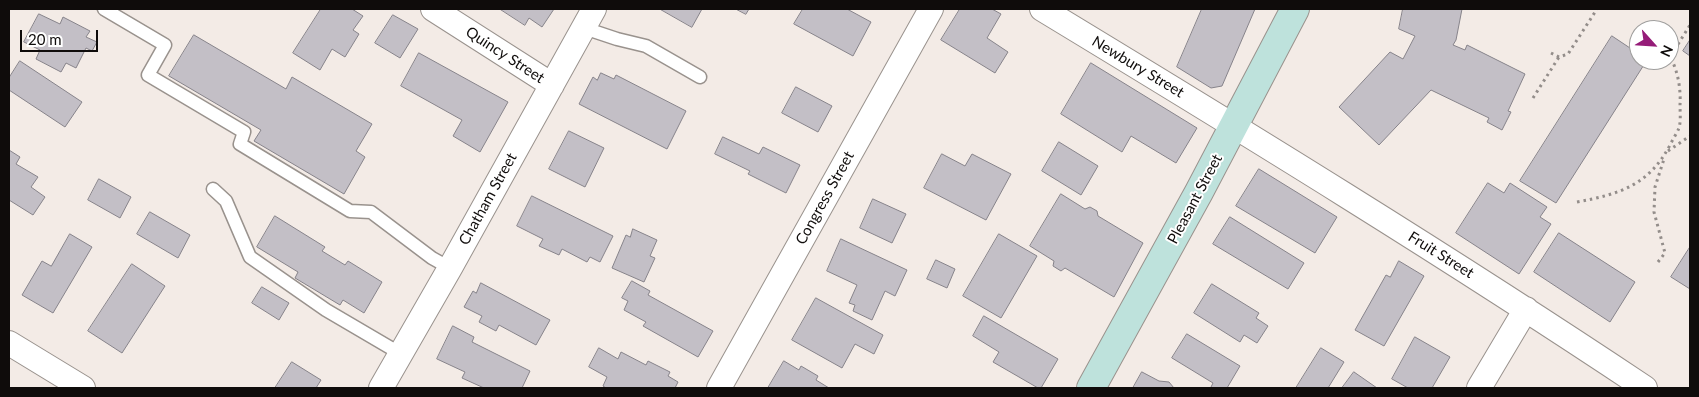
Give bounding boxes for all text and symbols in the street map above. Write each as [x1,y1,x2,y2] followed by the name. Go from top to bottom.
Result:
[22,20,100,52] scale bar
[1629,20,1679,70] north arrow
[462,23,548,87] street label: Quincy Street
[28,30,62,48] text: 20 m
[1089,32,1187,102] street label: Newbury Street
[1657,43,1677,60] text: N
[792,148,858,248] street label: Congress Street
[455,150,521,248] street label: Chatham Street
[1164,151,1226,247] street label: Pleasant Street
[1405,228,1477,282] street label: Fruit Street

